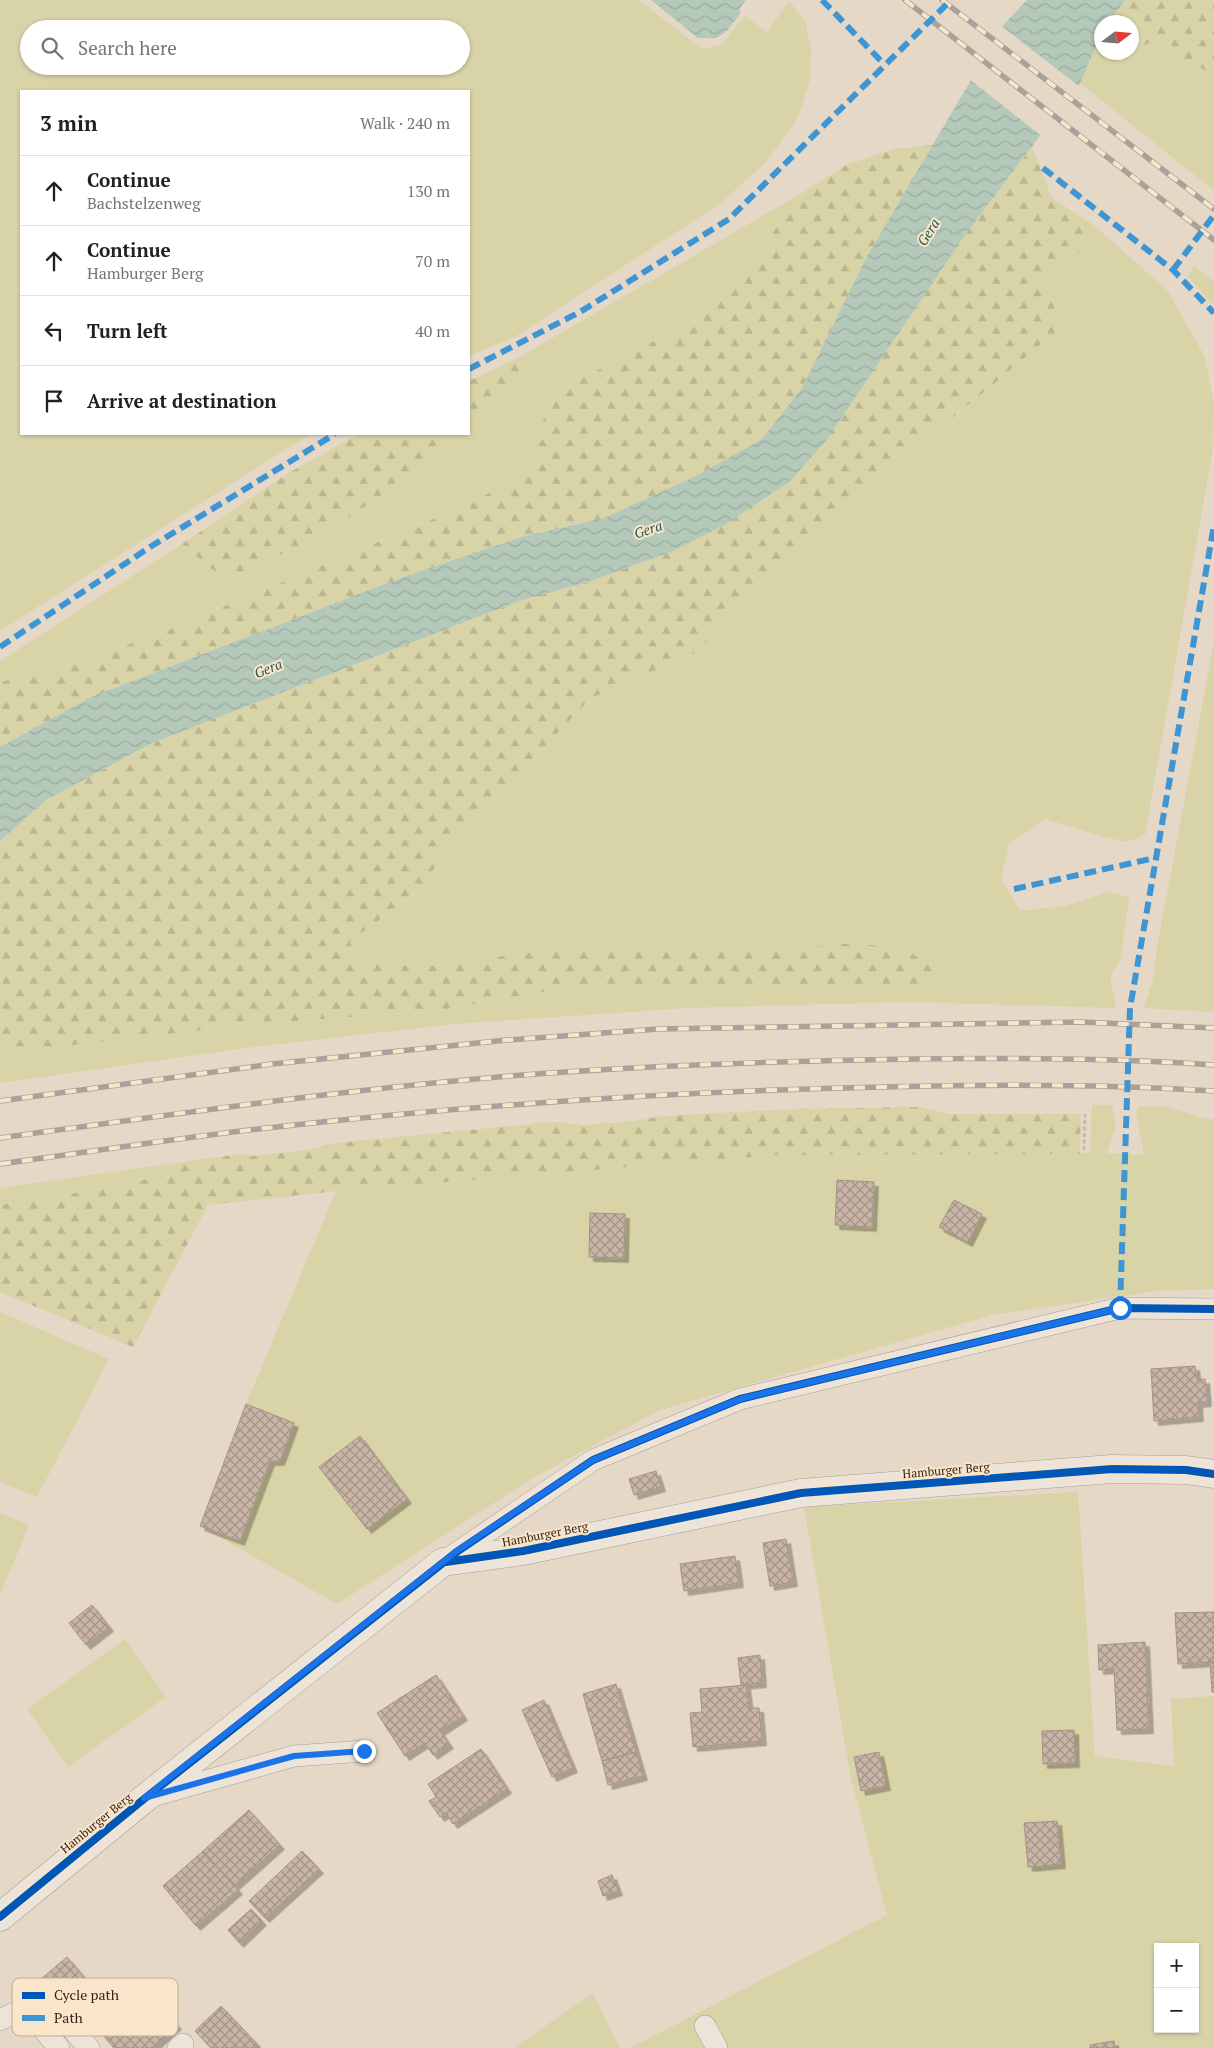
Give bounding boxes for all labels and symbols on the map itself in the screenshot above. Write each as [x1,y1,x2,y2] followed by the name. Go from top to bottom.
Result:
[1094,15,1139,60] north arrow
[912,215,944,249] water label: Gera
[631,516,665,542] water label: Gera
[251,654,285,682] water label: Gera
[1109,1297,1132,1320] route start
[902,1459,991,1481] street label: Hamburger Berg
[501,1518,590,1550] street label: Hamburger Berg
[353,1740,376,1763] route end
[57,1789,135,1856] street label: Hamburger Berg
[12,1978,178,2036] legend
[54,1985,119,2004] text: Cycle path
[54,2008,83,2027] text: Path

